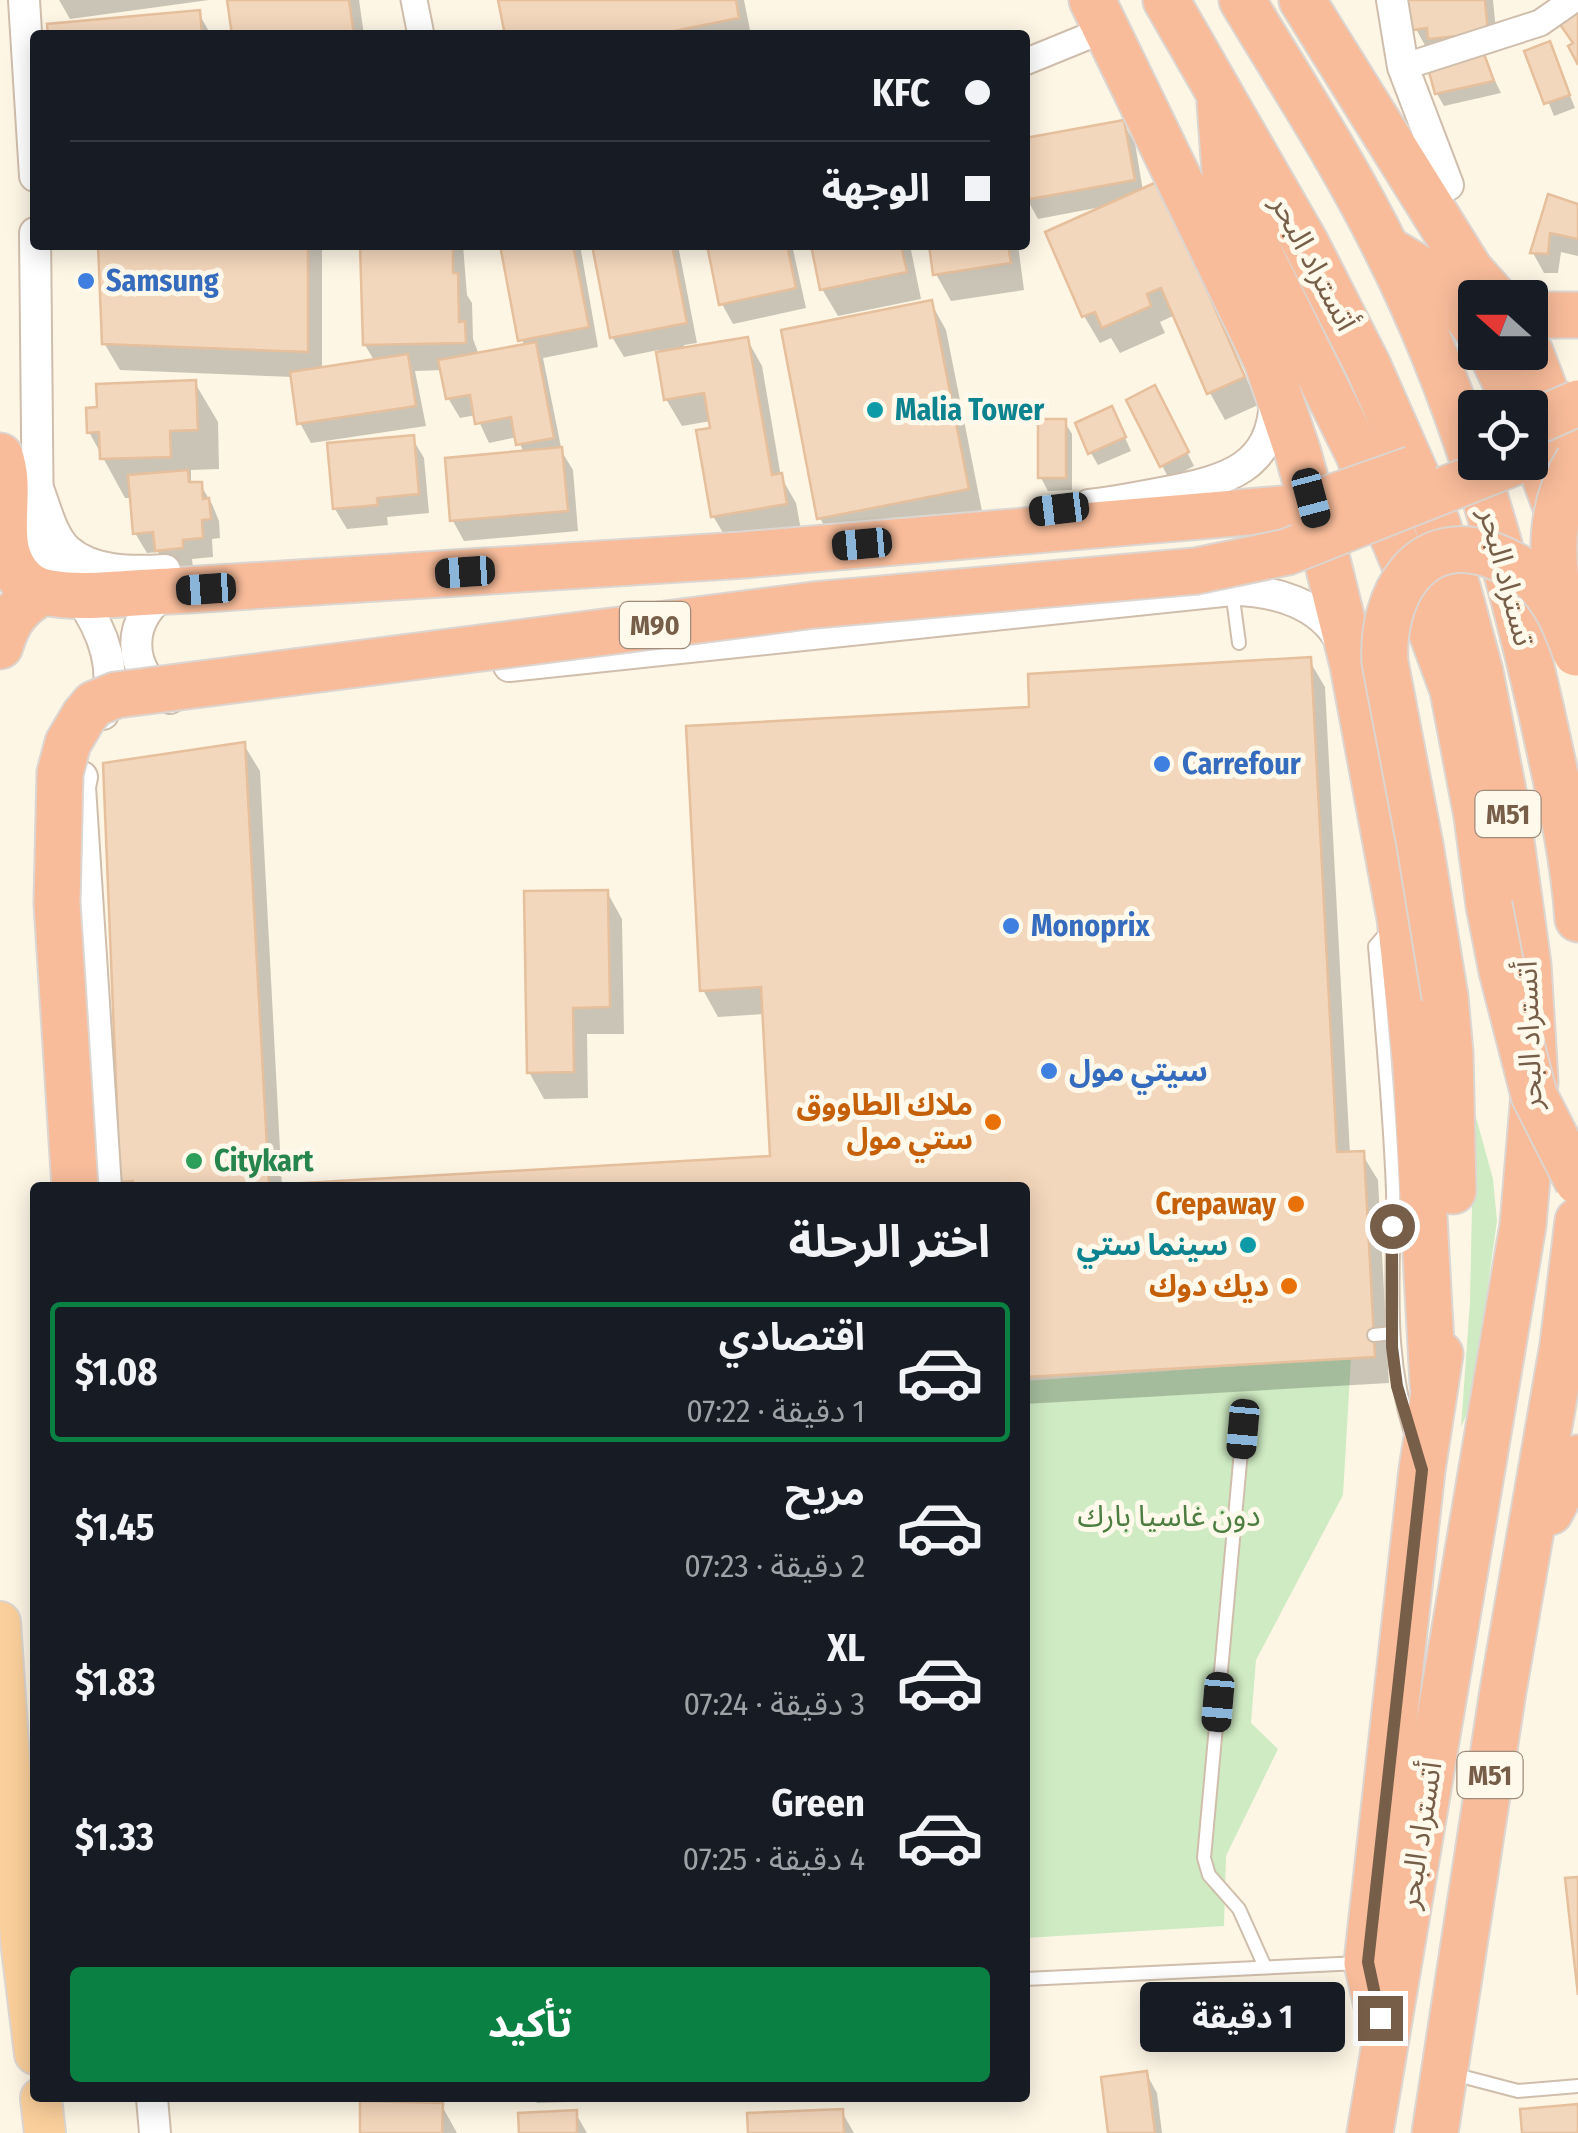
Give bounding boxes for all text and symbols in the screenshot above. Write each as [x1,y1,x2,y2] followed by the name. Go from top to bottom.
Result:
[872,70,930,116] text: KFC
[822,165,930,211] text: الوجهة
[1263,188,1365,337] street label: أتستراد البحر
[106,263,219,299] place label: Samsung
[75,270,97,292] marker: Samsung
[1458,280,1548,370] north arrow
[1458,280,1548,480] map controls
[1458,390,1548,480] button: locate
[895,392,1045,428] place label: Malia Tower
[864,399,886,421] marker: Malia Tower
[1289,465,1333,531] car
[1027,490,1091,528] car
[1471,503,1543,650] street label: تستراد البحر
[831,526,893,562] car
[434,555,496,589] car
[175,572,237,606] car
[620,602,690,648] road number: M90
[1182,746,1302,782] place label: Carrefour
[1151,753,1173,775] marker: Carrefour
[1476,791,1540,837] road number: M51
[1031,908,1150,944] place label: Monoprix
[1000,915,1022,937] marker: Monoprix
[1508,960,1550,1111] street label: أتستراد البحر
[1069,1053,1208,1095] place label: سيتي مول
[1038,1060,1060,1082] marker: سيتي مول
[797,1087,973,1163] place label: ملاك الطاووق ستي مول
[982,1111,1004,1133] marker: ملاك الطاووق ستي مول
[214,1143,314,1179] place label: Citykart
[183,1150,205,1172] marker: Citykart
[1156,1186,1277,1222] place label: Crepaway
[1285,1193,1307,1215] marker: Crepaway
[1370,1204,1415,1249] route start
[788,1215,990,1269] text: اختر الرحلة
[1076,1227,1228,1269] place label: سينما ستي
[1237,1234,1259,1256] marker: سينما ستي
[1149,1268,1269,1304] place label: ديك دوك
[1278,1275,1300,1297] marker: ديك دوك
[719,1314,865,1360] text: اقتصادي
[895,1327,985,1417] icon: car
[75,1349,158,1395] text: $1.08
[686,1392,865,1430] text: 1 دقيقة · 07:22
[1225,1398,1261,1460] car
[785,1469,865,1515] text: مريح
[895,1482,985,1572] icon: car
[1077,1498,1261,1534] park label: دون غاسيا بارك
[75,1504,154,1550] text: $1.45
[684,1547,865,1585] text: 2 دقيقة · 07:23
[827,1625,865,1671] text: XL
[895,1637,985,1727] icon: car
[75,1659,155,1705] text: $1.83
[1200,1671,1236,1733] car
[684,1685,865,1723] text: 3 دقيقة · 07:24
[1458,1752,1522,1798] road number: M51
[1390,1759,1449,1912] street label: أتستراد البحر
[771,1780,865,1826] text: Green
[895,1792,985,1882] icon: car
[75,1814,154,1860] text: $1.33
[683,1840,865,1878] text: 4 دقيقة · 07:25
[70,1967,990,2082] button: تأكيد
[1140,1983,1345,2053] callout: 1 دقيقة
[1358,1996,1403,2041] route end
[1192,1998,1293,2036] text: 1 دقيقة

